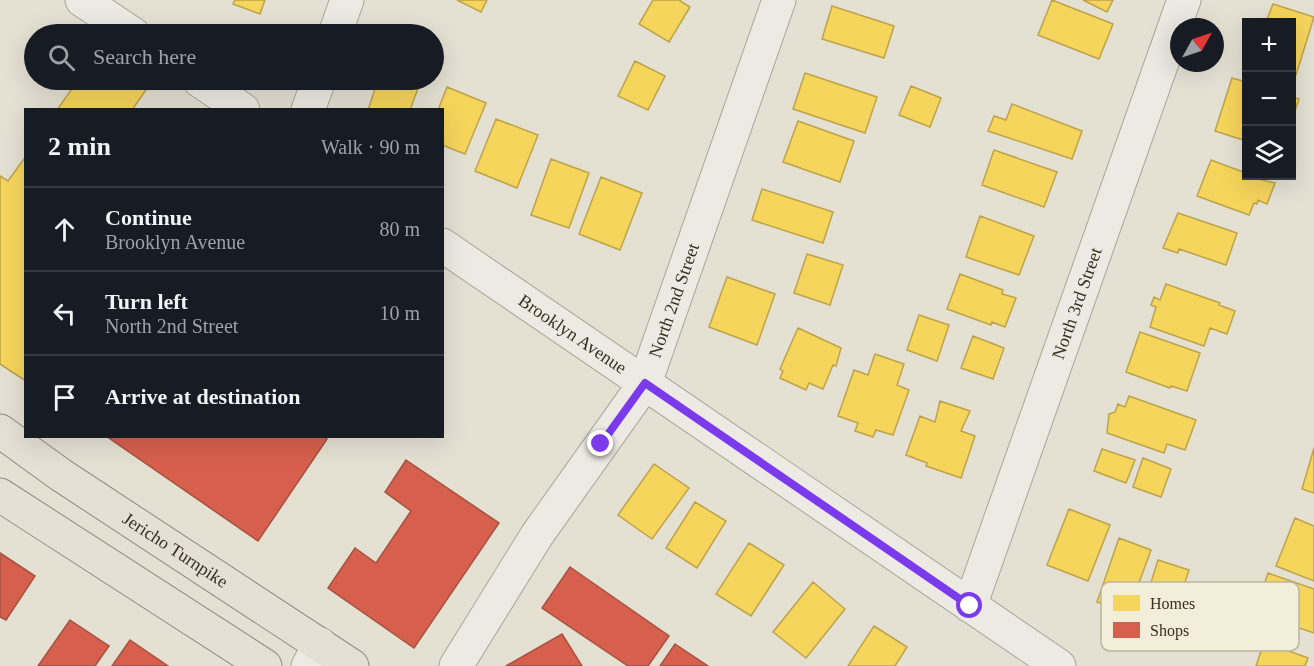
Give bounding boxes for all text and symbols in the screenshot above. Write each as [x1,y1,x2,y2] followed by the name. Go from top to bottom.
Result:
[1170,18,1224,72] north arrow
[1242,18,1296,180] map controls
[1242,18,1296,72] button: +
[24,24,444,90] search box
[45,41,78,74] icon: search
[93,44,196,69] text: Search here
[1242,72,1296,126] button: −
[1242,126,1296,180] button: layers
[48,132,111,161] text: 2 min
[321,136,420,158] text: Walk · 90 m
[105,205,192,230] text: Continue
[48,213,81,246] icon: ahead
[379,218,420,240] text: 80 m
[105,231,245,253] text: Brooklyn Avenue
[645,240,703,360] street label: North 2nd Street
[1048,245,1106,362] street label: North 3rd Street
[105,289,188,314] text: Turn left
[515,290,630,378] street label: Brooklyn Avenue
[48,297,81,330] icon: left
[379,302,420,324] text: 10 m
[105,315,238,337] text: North 2nd Street
[48,381,81,414] icon: arrive
[105,384,301,409] text: Arrive at destination
[587,430,613,456] route end
[119,508,232,592] street label: Jericho Turnpike
[1101,582,1299,651] legend
[956,592,982,618] route start
[1150,595,1195,612] text: Homes
[1150,622,1189,640] text: Shops

